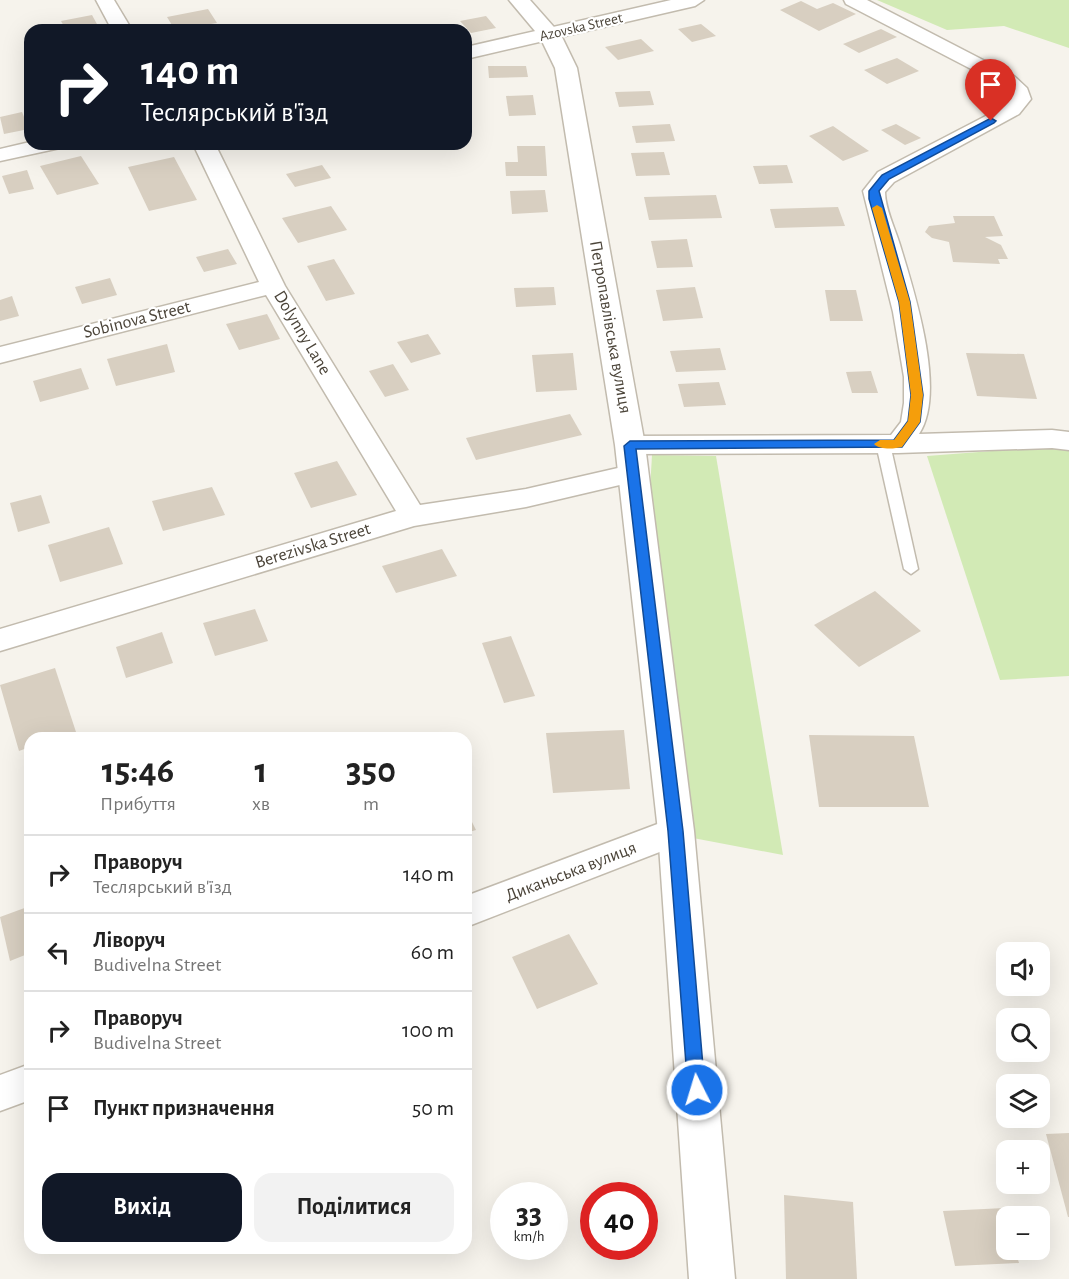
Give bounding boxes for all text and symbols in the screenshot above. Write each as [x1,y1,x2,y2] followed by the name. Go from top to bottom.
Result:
[538,10,624,44] street label: Azovska Street
[42,48,120,126] icon: right
[141,50,239,92] text: 140 m
[965,59,1016,121] pin
[974,68,1007,101] icon: arrive
[141,99,328,126] text: Теслярський в'їзд
[586,239,634,415] street label: Петропавлівська вулиця
[270,288,334,378] street label: Dolynny Lane
[82,298,193,342] street label: Sobinova Street
[253,520,373,572] street label: Berezivska Street
[102,753,174,789] text: 15:46
[254,753,267,789] text: 1
[346,753,396,789] text: 350
[100,794,176,814] text: Прибуття
[252,794,270,814] text: хв
[363,794,379,814] text: m
[503,839,639,905] street label: Диканьська вулиця
[93,851,183,873] text: Праворуч
[42,858,75,891] icon: right
[403,863,454,885] text: 140 m
[93,877,232,897] text: Теслярський в'їзд
[93,929,166,951] text: Ліворуч
[42,936,75,969] icon: left
[411,941,454,963] text: 60 m
[996,942,1050,1260] map controls
[996,942,1050,996] button: sound
[93,955,221,975] text: Budivelna Street
[93,1007,183,1029] text: Праворуч
[996,1008,1050,1062] button: search
[42,1014,75,1047] icon: right
[402,1019,454,1041] text: 100 m
[93,1033,221,1053] text: Budivelna Street
[665,1058,729,1122] position arrow
[996,1074,1050,1128] button: layers
[42,1092,75,1125] icon: arrive
[93,1097,275,1119] text: Пункт призначення
[412,1097,454,1119] text: 50 m
[996,1140,1050,1194] button: +
[42,1173,242,1242] button: Вихід
[254,1173,454,1242] button: Поділитися
[580,1182,658,1260] speed limit sign: 40
[516,1199,542,1229] text: 33
[996,1206,1050,1260] button: −
[514,1229,544,1244] text: km/h

